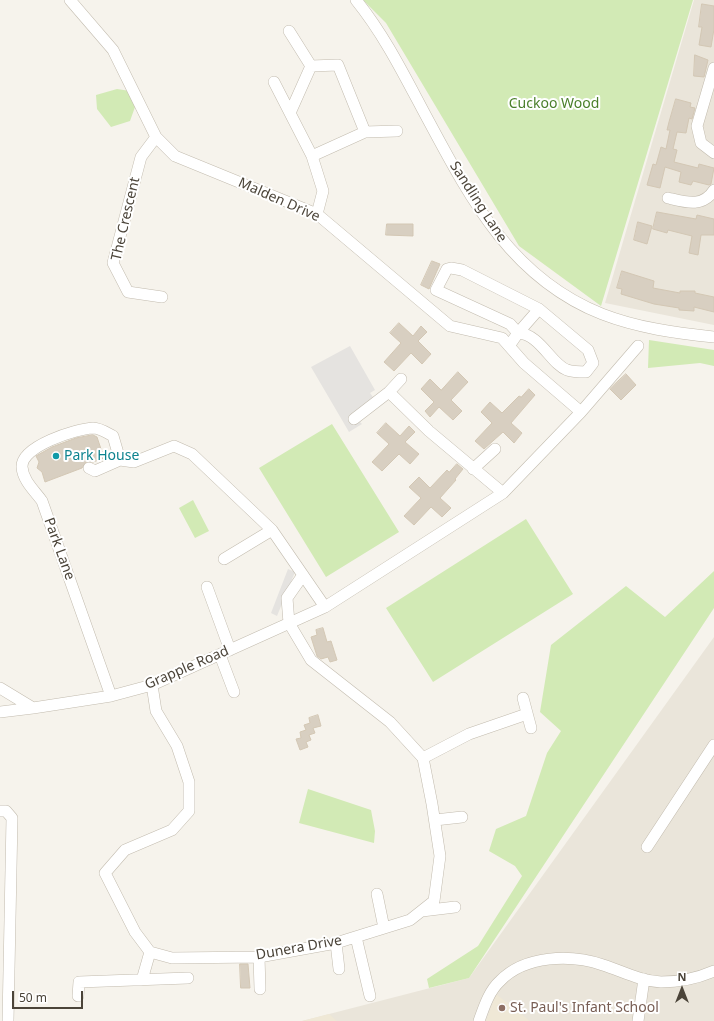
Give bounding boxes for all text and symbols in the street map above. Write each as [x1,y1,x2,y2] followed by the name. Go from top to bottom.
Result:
[509,96,599,112] park label: Cuckoo Wood
[446,159,510,245] street label: Sandling Lane
[236,175,322,225] street label: Malden Drive
[108,176,144,262] street label: The Crescent
[64,448,139,464] place label: Park House
[51,451,61,461] marker: Park House
[40,516,78,582] street label: Park Lane
[142,643,232,693] street label: Grapple Road
[255,932,343,964] street label: Dunera Drive
[662,969,702,1009] north arrow
[678,969,686,984] text: N
[14,983,85,1009] scale bar
[19,989,47,1006] text: 50 m
[510,1000,659,1016] place label: St. Paul's Infant School
[497,1003,507,1013] marker: St. Paul's Infant School

